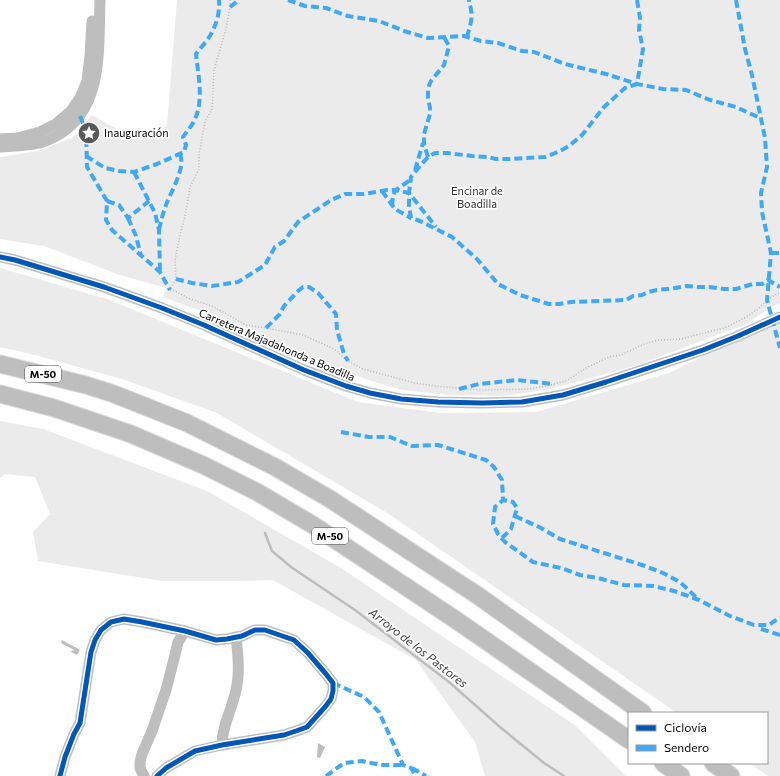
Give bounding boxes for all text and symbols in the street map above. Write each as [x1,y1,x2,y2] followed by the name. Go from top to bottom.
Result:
[76,120,102,146] place icon: Inauguración
[104,126,169,139] place label: Inauguración
[451,184,503,210] park label: Encinar de Boadilla
[197,306,357,383] street label: Carretera Majadahonda a Boadilla
[25,366,61,382] road number: M-50
[312,528,348,544] road number: M-50
[366,604,471,690] water label: Arroyo de los Pastores
[628,712,768,764] legend
[664,720,707,734] text: Ciclovía
[664,740,709,754] text: Sendero

